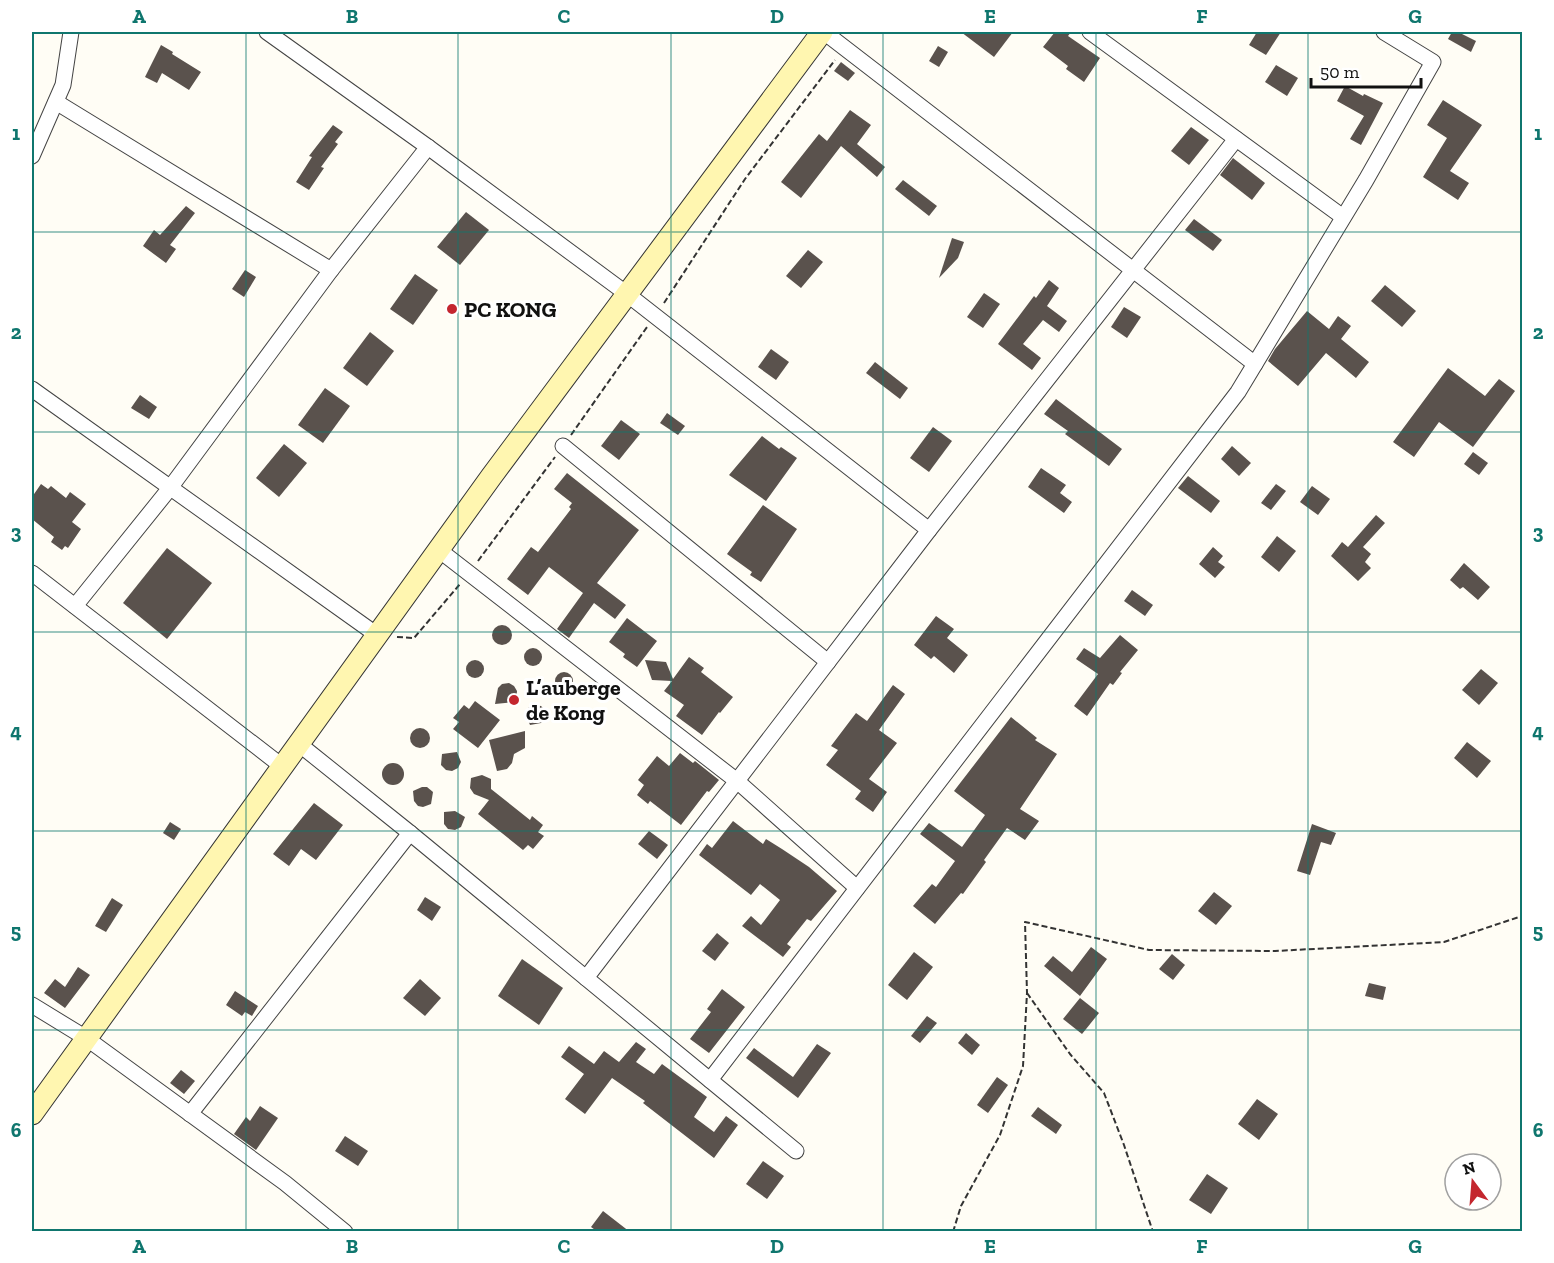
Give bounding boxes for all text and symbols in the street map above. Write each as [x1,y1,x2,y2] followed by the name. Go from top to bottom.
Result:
[132,4,146,28] text: A
[346,4,358,28] text: B
[558,4,571,28] text: C
[770,4,784,28] text: D
[984,4,996,28] text: E
[1196,4,1208,28] text: F
[1408,4,1422,28] text: G
[1311,51,1420,89] scale bar
[1320,61,1360,83] text: 50 m
[12,121,20,145] text: 1
[1534,121,1542,145] text: 1
[464,296,557,323] place label: PC KONG
[445,302,459,316] marker: PC KONG
[11,320,22,344] text: 2
[1533,320,1544,344] text: 2
[11,520,22,544] text: 3
[1533,520,1544,544] text: 3
[526,674,621,726] place label: L’auberge de Kong
[507,693,521,707] marker: L’auberge de Kong
[10,719,22,743] text: 4
[1532,719,1544,743] text: 4
[11,919,21,943] text: 5
[1533,919,1543,943] text: 5
[11,1118,22,1142] text: 6
[1533,1118,1544,1142] text: 6
[1443,1152,1503,1212] north arrow
[1461,1157,1477,1179] text: N
[132,1234,146,1258] text: A
[346,1234,358,1258] text: B
[558,1234,571,1258] text: C
[770,1234,784,1258] text: D
[984,1234,996,1258] text: E
[1196,1234,1208,1258] text: F
[1408,1234,1422,1258] text: G

